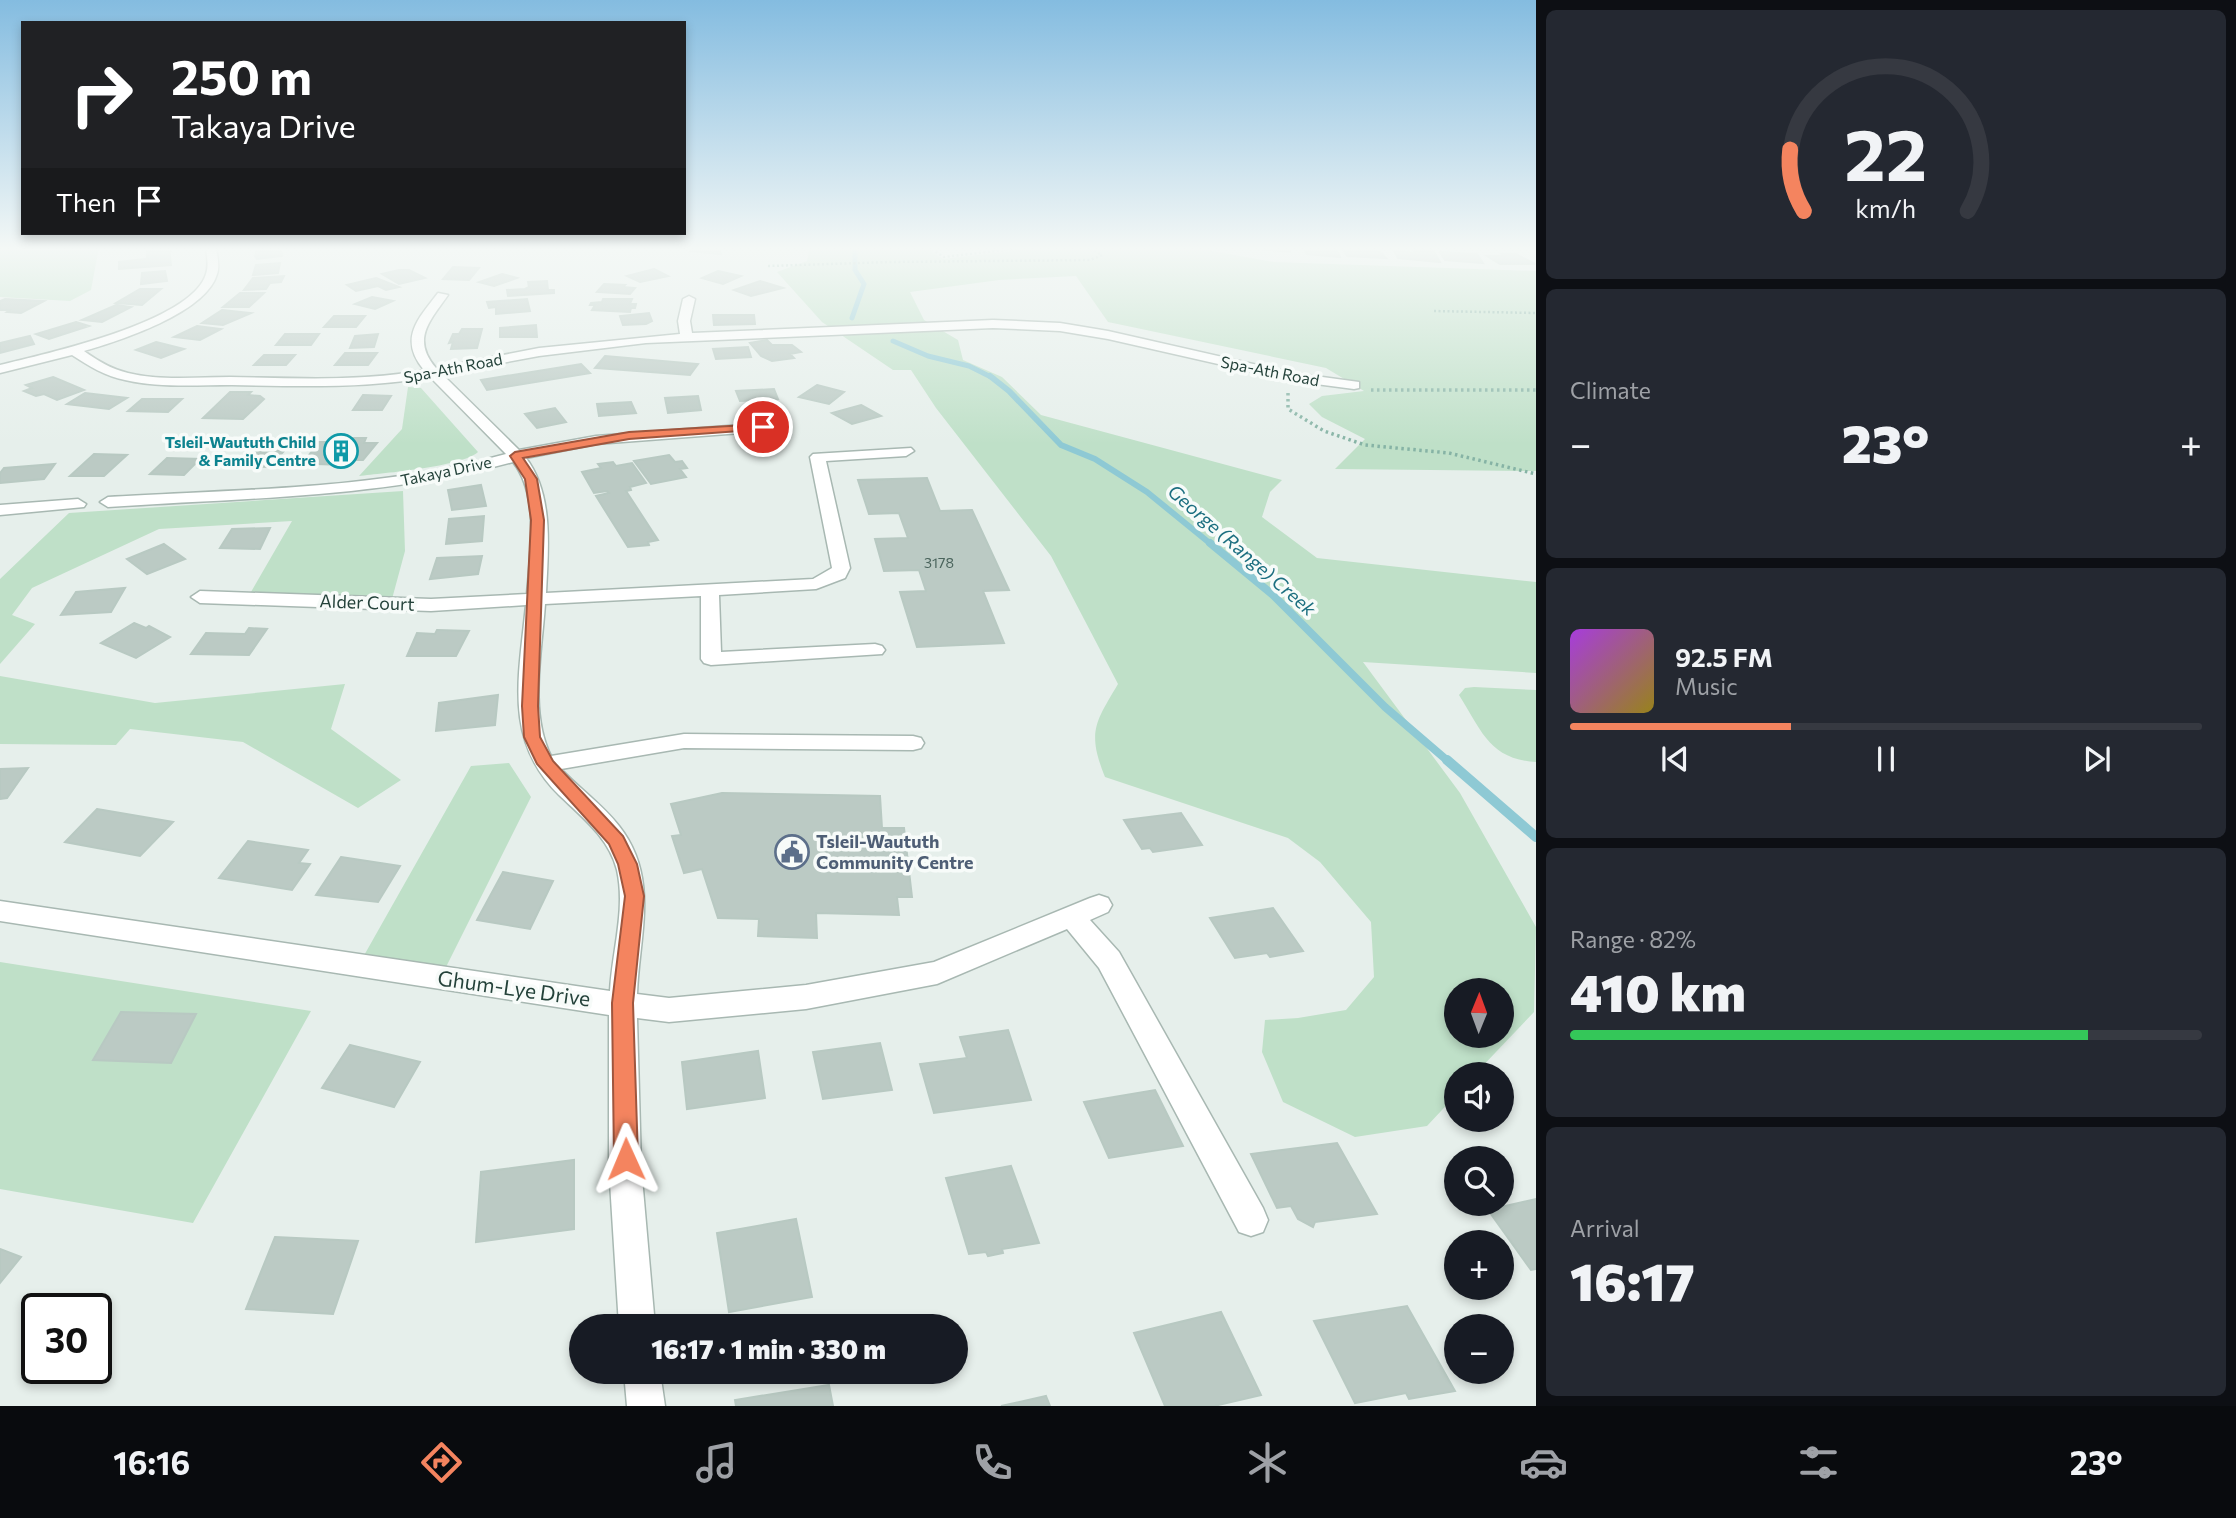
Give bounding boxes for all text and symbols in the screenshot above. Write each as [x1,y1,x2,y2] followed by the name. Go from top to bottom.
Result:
[171,45,312,105] text: 250 m
[56,49,147,140] icon: right
[171,105,356,145] text: Takaya Drive
[1845,107,1927,196] text: 22
[130,182,168,220] icon: arrive
[56,186,116,217] text: Then
[1856,192,1916,222] text: km/h
[402,349,504,386] street label: Spa-Ath Road
[1219,352,1321,389] street label: Spa-Ath Road
[1570,376,1651,404] text: Climate
[733,397,793,457] pin
[744,408,782,446] icon: arrive
[1842,410,1929,474] text: 23°
[1570,419,1592,466] text: −
[2180,419,2202,466] text: +
[165,432,316,469] place label: Tsleil-Waututh Child & Family Centre
[322,432,360,470] building icon: Tsleil-Waututh Child & Family Centre
[399,452,493,489] street label: Takaya Drive
[1164,479,1322,621] water label: George (Range) Creek
[924,554,954,571] house number: 3178
[319,589,415,615] street label: Alder Court
[1675,641,1773,672] text: 92.5 FM
[1675,672,1738,700] text: Music
[1656,740,1694,778] icon: previous
[1867,740,1905,778] icon: pause
[2078,740,2116,778] icon: next
[816,830,974,873] place label: Tsleil-Waututh Community Centre
[773,833,811,871] public building icon: Tsleil-Waututh Community Centre
[1570,925,1696,953] text: Range · 82%
[1570,959,1746,1023] text: 410 km
[436,964,592,1011] street label: Ghum-Lye Drive
[1444,978,1514,1048] north arrow
[1444,978,1514,1384] map controls
[1444,1062,1514,1132] button: sound
[589,1122,663,1196] position arrow
[1444,1146,1514,1216] button: search
[1570,1214,1640,1242] text: Arrival
[1444,1230,1514,1300] button: +
[1570,1248,1695,1312] text: 16:17
[21,1293,112,1384] speed limit sign: 30
[1444,1314,1514,1384] button: −
[651,1333,886,1364] text: 16:17 · 1 min · 330 m
[417,1438,466,1487] icon: directions
[692,1438,741,1487] icon: music
[968,1438,1017,1487] icon: phone
[1243,1438,1292,1487] icon: climate
[1519,1438,1568,1487] icon: car
[1794,1438,1843,1487] icon: filters
[113,1442,190,1482] text: 16:16
[2070,1442,2123,1482] text: 23°

